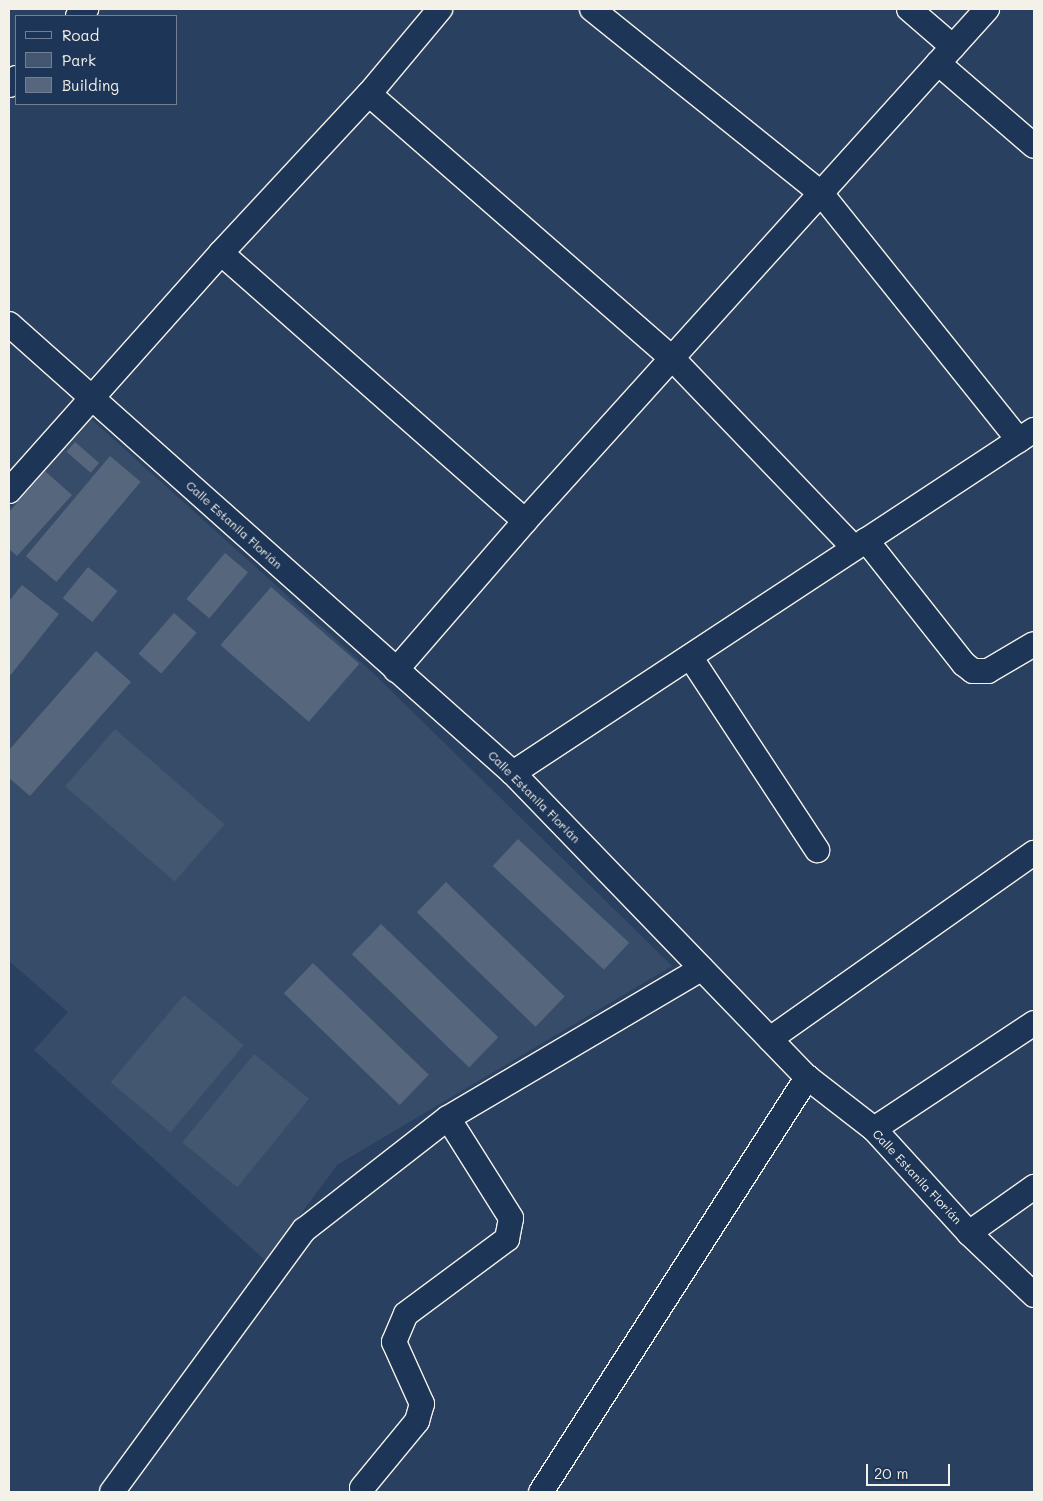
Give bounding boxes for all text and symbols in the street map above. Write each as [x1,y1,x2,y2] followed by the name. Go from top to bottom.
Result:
[15,15,178,105] legend
[62,25,99,45] text: Road
[62,50,96,70] text: Park
[62,75,119,95] text: Building
[183,478,285,572] street label: Calle Estanila Florián
[485,748,583,846] street label: Calle Estanila Florián
[869,1127,965,1227] street label: Calle Estanila Florián
[868,1454,952,1486] scale bar
[874,1463,908,1483] text: 20 m

